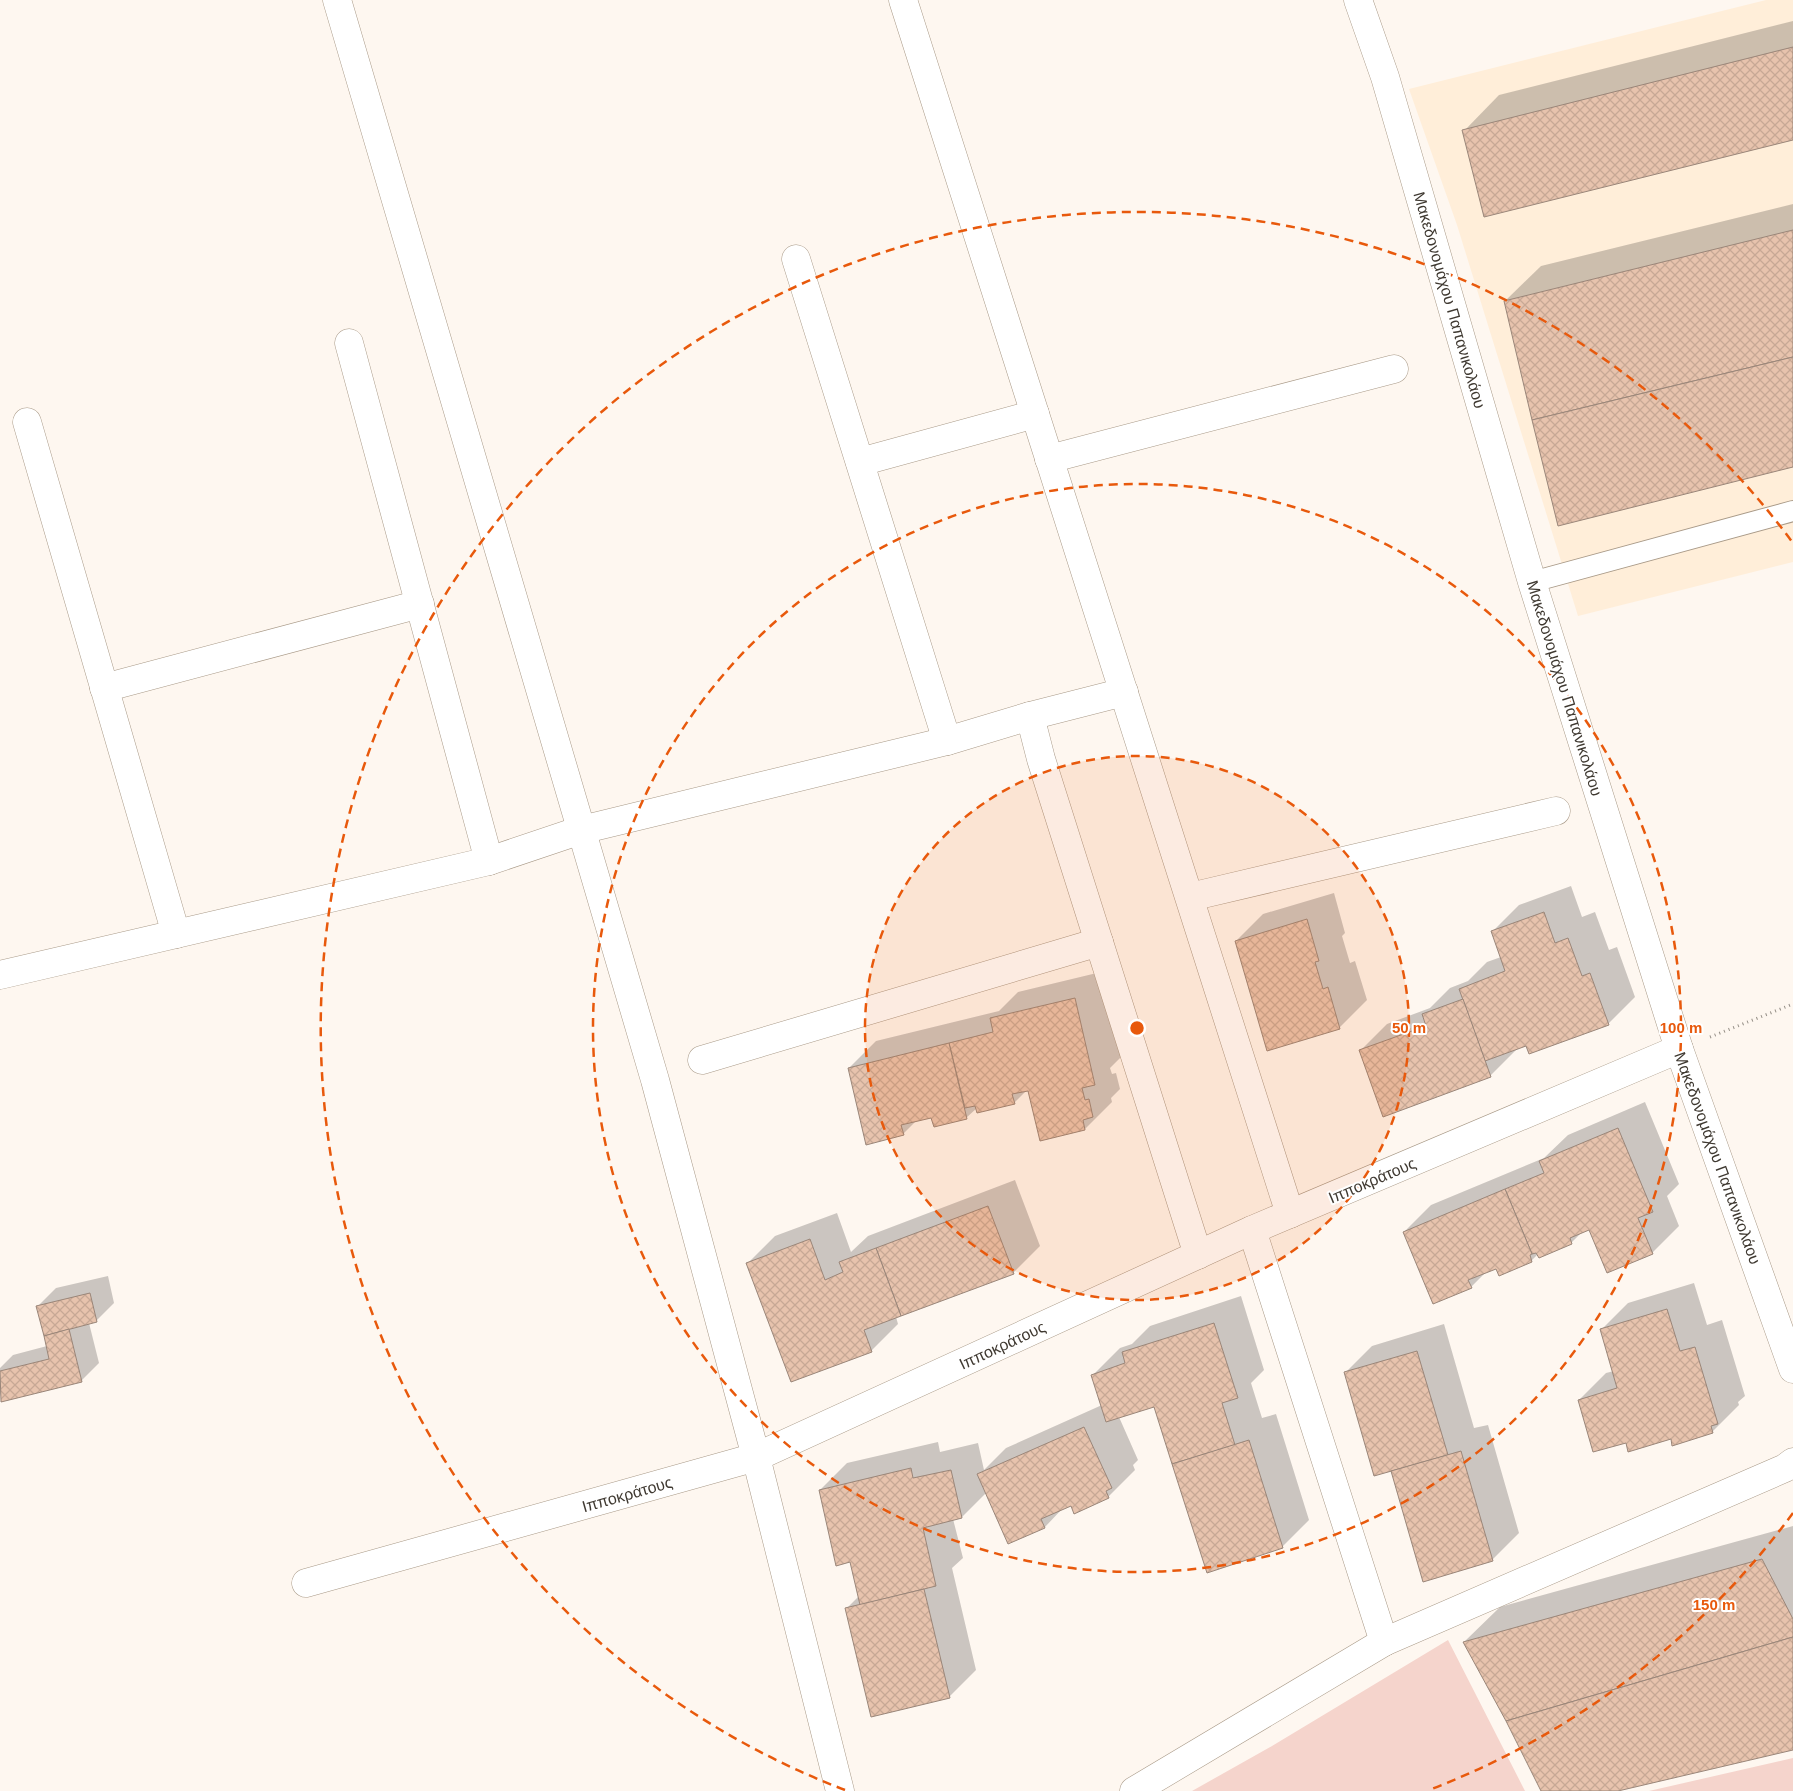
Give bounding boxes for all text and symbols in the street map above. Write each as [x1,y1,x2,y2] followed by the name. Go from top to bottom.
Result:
[1410,190,1489,410] street label: Μακεδονομάχου Παπανικολάου
[1524,578,1605,798] street label: Μακεδονομάχου Παπανικολάου
[1128,1019,1146,1037] centre of rings
[1392,1019,1426,1036] text: 50 m
[1660,1019,1702,1036] text: 100 m
[1671,1050,1764,1267] street label: Μακεδονομάχου Παπανικολάου
[1326,1154,1419,1206] street label: Ιπποκράτους
[956,1318,1048,1373] street label: Ιπποκράτους
[580,1473,674,1515] street label: Ιπποκράτους
[1693,1596,1735,1613] text: 150 m

